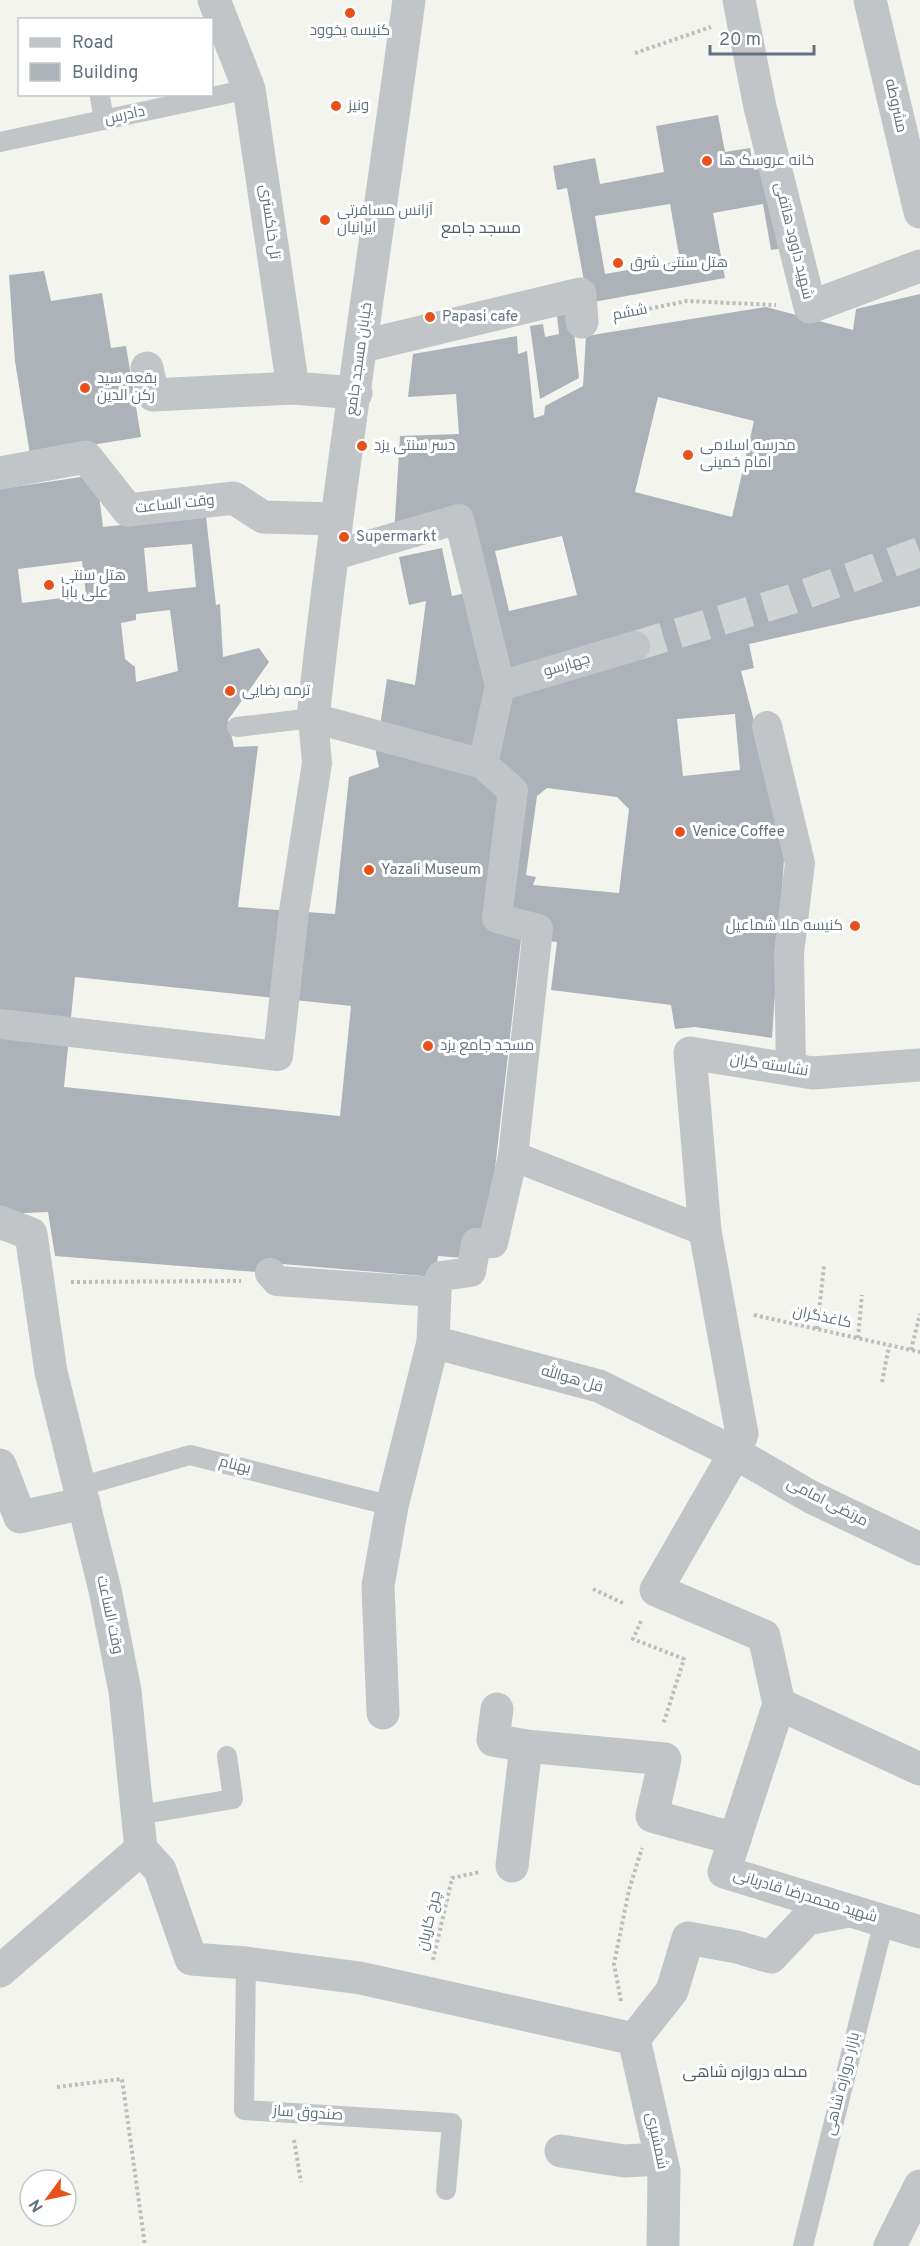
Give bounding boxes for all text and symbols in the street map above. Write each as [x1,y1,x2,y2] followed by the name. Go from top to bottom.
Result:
[343,6,357,20] marker: کنیسه یخوود
[18,18,213,96] legend
[710,18,814,56] scale bar
[310,22,390,41] place label: کنیسه یخوود
[719,29,761,52] text: 20 m
[72,32,114,55] text: Road
[72,62,138,85] text: Building
[880,77,910,135] street label: مشروطه
[347,97,369,116] place label: ونیز
[329,99,343,113] marker: ونیز
[103,102,147,130] street label: دادرس
[719,152,814,171] place label: خانه عروسک ها
[700,154,714,168] marker: خانه عروسک ها
[769,181,817,301] street label: شهید داوود هاتفی
[254,183,284,261] street label: تل خاکستری
[337,202,433,238] place label: آزانس مسافرتی ایرانیان
[318,213,332,227] marker: آزانس مسافرتی ایرانیان
[441,219,521,239] district label: مسجد جامع
[630,254,728,273] place label: هتل سنتی شرق
[611,256,625,270] marker: هتل سنتی شرق
[611,300,649,326] street label: ششم
[343,301,377,417] street label: خیابان مسجد جامع
[442,308,518,327] place label: Papasi cafe
[423,310,437,324] marker: Papasi cafe
[97,370,157,406] place label: بقعه سید رکن الدین
[78,381,92,395] marker: بقعه سید رکن الدین
[374,437,455,456] place label: دسر سنتی یزد
[700,437,796,473] place label: مدرسه اسلامی امام خمینی
[355,439,369,453] marker: دسر سنتی یزد
[681,448,695,462] marker: مدرسه اسلامی امام خمینی
[134,491,216,519] street label: وقت الساعت
[356,528,436,547] place label: Supermarkt
[337,530,351,544] marker: Supermarkt
[61,567,126,603] place label: هتل سنتی علی بابا
[42,578,56,592] marker: هتل سنتی علی بابا
[541,650,593,682] street label: چهارسو
[242,682,310,701] place label: ترمه رضایی
[223,684,237,698] marker: ترمه رضایی
[692,823,785,842] place label: Venice Coffee
[673,825,687,839] marker: Venice Coffee
[381,861,481,880] place label: Yazali Museum
[362,863,376,877] marker: Yazali Museum
[726,917,843,936] place label: کنیسه ملا شماعیل
[848,919,862,933] marker: کنیسه ملا شماعیل
[440,1037,534,1056] place label: مسجد جامع یزد
[421,1039,435,1053] marker: مسجد جامع یزد
[729,1050,809,1082] street label: نشاسته گران
[791,1303,853,1333] street label: کاغذگران
[539,1360,606,1398] street label: قل هوالله
[217,1453,253,1479] street label: بهنام
[783,1474,871,1532] street label: مرتضی امامی
[91,1574,127,1656] street label: وقت الساعت
[731,1866,879,1928] street label: شهید محمدرضا قادریانی
[414,1889,446,1953] street label: چرخ کاریان
[821,2030,865,2138] street label: بازار دروازه شاهی
[683,2063,807,2083] district label: محله دروازه شاهی
[271,2102,344,2126] street label: صندوق ساز
[641,2111,671,2171] street label: شمشیری
[18,2168,78,2228] north arrow
[26,2195,49,2215] text: N

